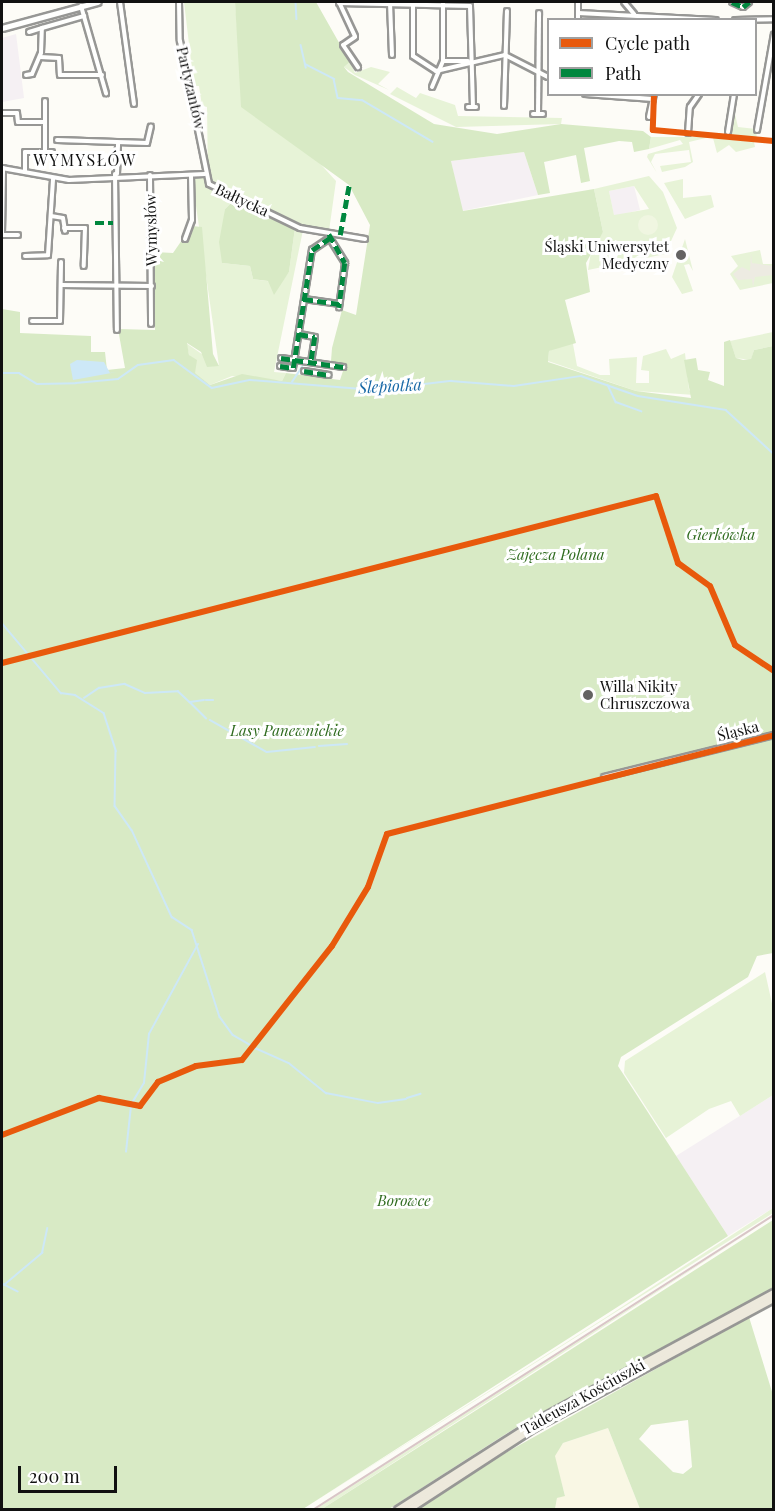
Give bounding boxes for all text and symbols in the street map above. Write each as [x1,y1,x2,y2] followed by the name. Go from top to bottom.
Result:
[547,18,757,96] legend
[605,31,690,55] text: Cycle path
[173,45,209,131] street label: Partyzantów
[605,61,641,85] text: Path
[33,150,137,170] district label: WYMYSŁÓW
[213,180,271,220] street label: Bałtycka
[141,194,161,266] street label: Wymysłów
[545,237,669,272] place label: Śląski Uniwersytet Medyczny
[674,248,688,262] marker: Śląski Uniwersytet Medyczny
[358,375,422,397] water label: Ślepiotka
[687,526,755,544] park label: Gierkówka
[507,546,605,564] park label: Zajęcza Polana
[600,677,690,712] place label: Willa Nikity Chruszczowa
[581,688,595,702] marker: Willa Nikity Chruszczowa
[715,717,761,745] street label: Śląska
[230,722,344,740] park label: Lasy Panewnickie
[377,1192,431,1210] park label: Borowce
[518,1356,648,1438] street label: Tadeusza Kościuszki
[21,1454,120,1492] scale bar
[29,1464,80,1488] text: 200 m

